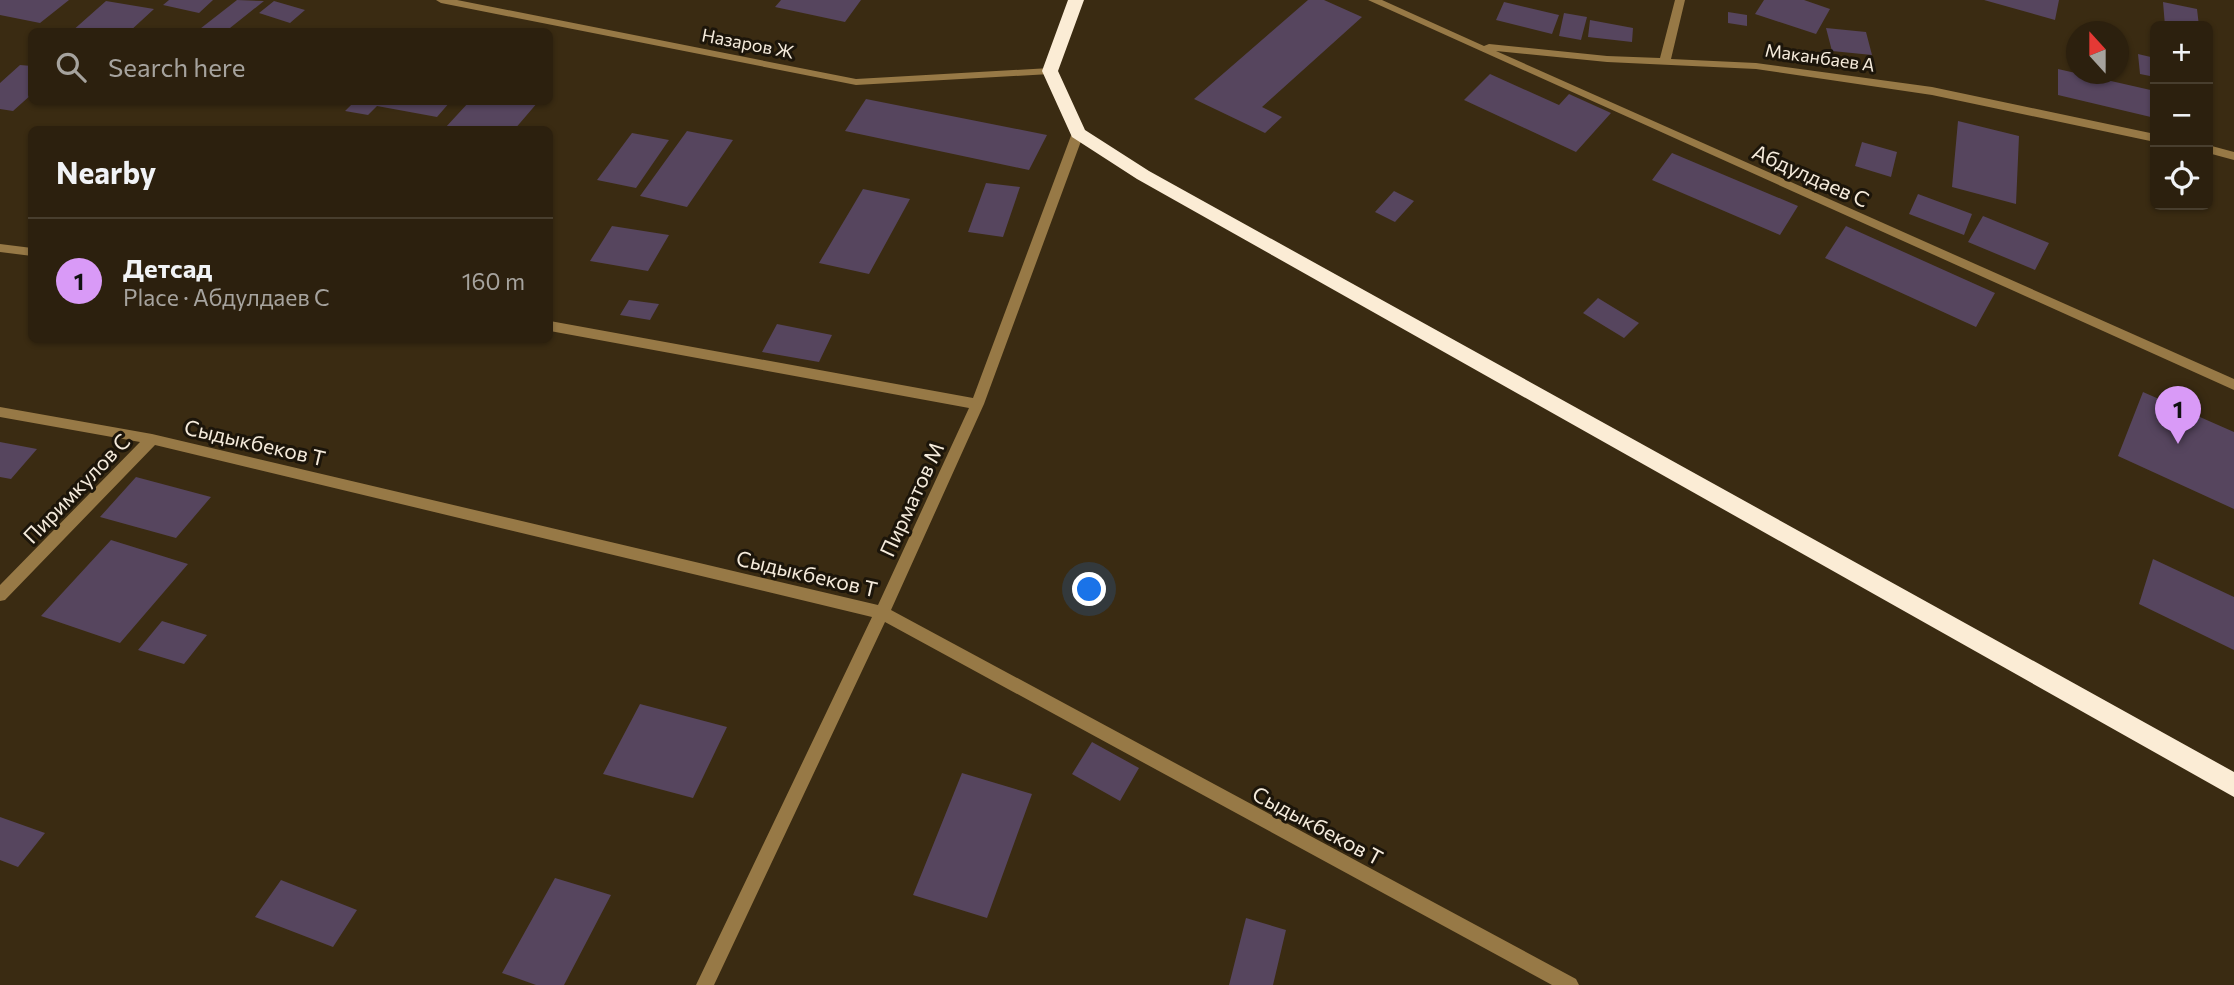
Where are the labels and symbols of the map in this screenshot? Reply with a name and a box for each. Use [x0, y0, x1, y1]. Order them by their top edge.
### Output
north arrow [2066, 21, 2129, 84]
street label: Назаров Ж [700, 23, 797, 63]
street label: Маканбаев А [1764, 38, 1876, 76]
street label: Абдулдаев С [1749, 138, 1873, 212]
pin: 1 [2155, 386, 2201, 444]
street label: Сыдыкбеков Т [182, 414, 328, 470]
street label: Пиримкулов С [17, 428, 135, 548]
street label: Пирматов М [874, 438, 948, 560]
street label: Сыдыкбеков Т [734, 545, 880, 601]
your location [1072, 572, 1106, 606]
street label: Сыдыкбеков Т [1249, 780, 1387, 870]

